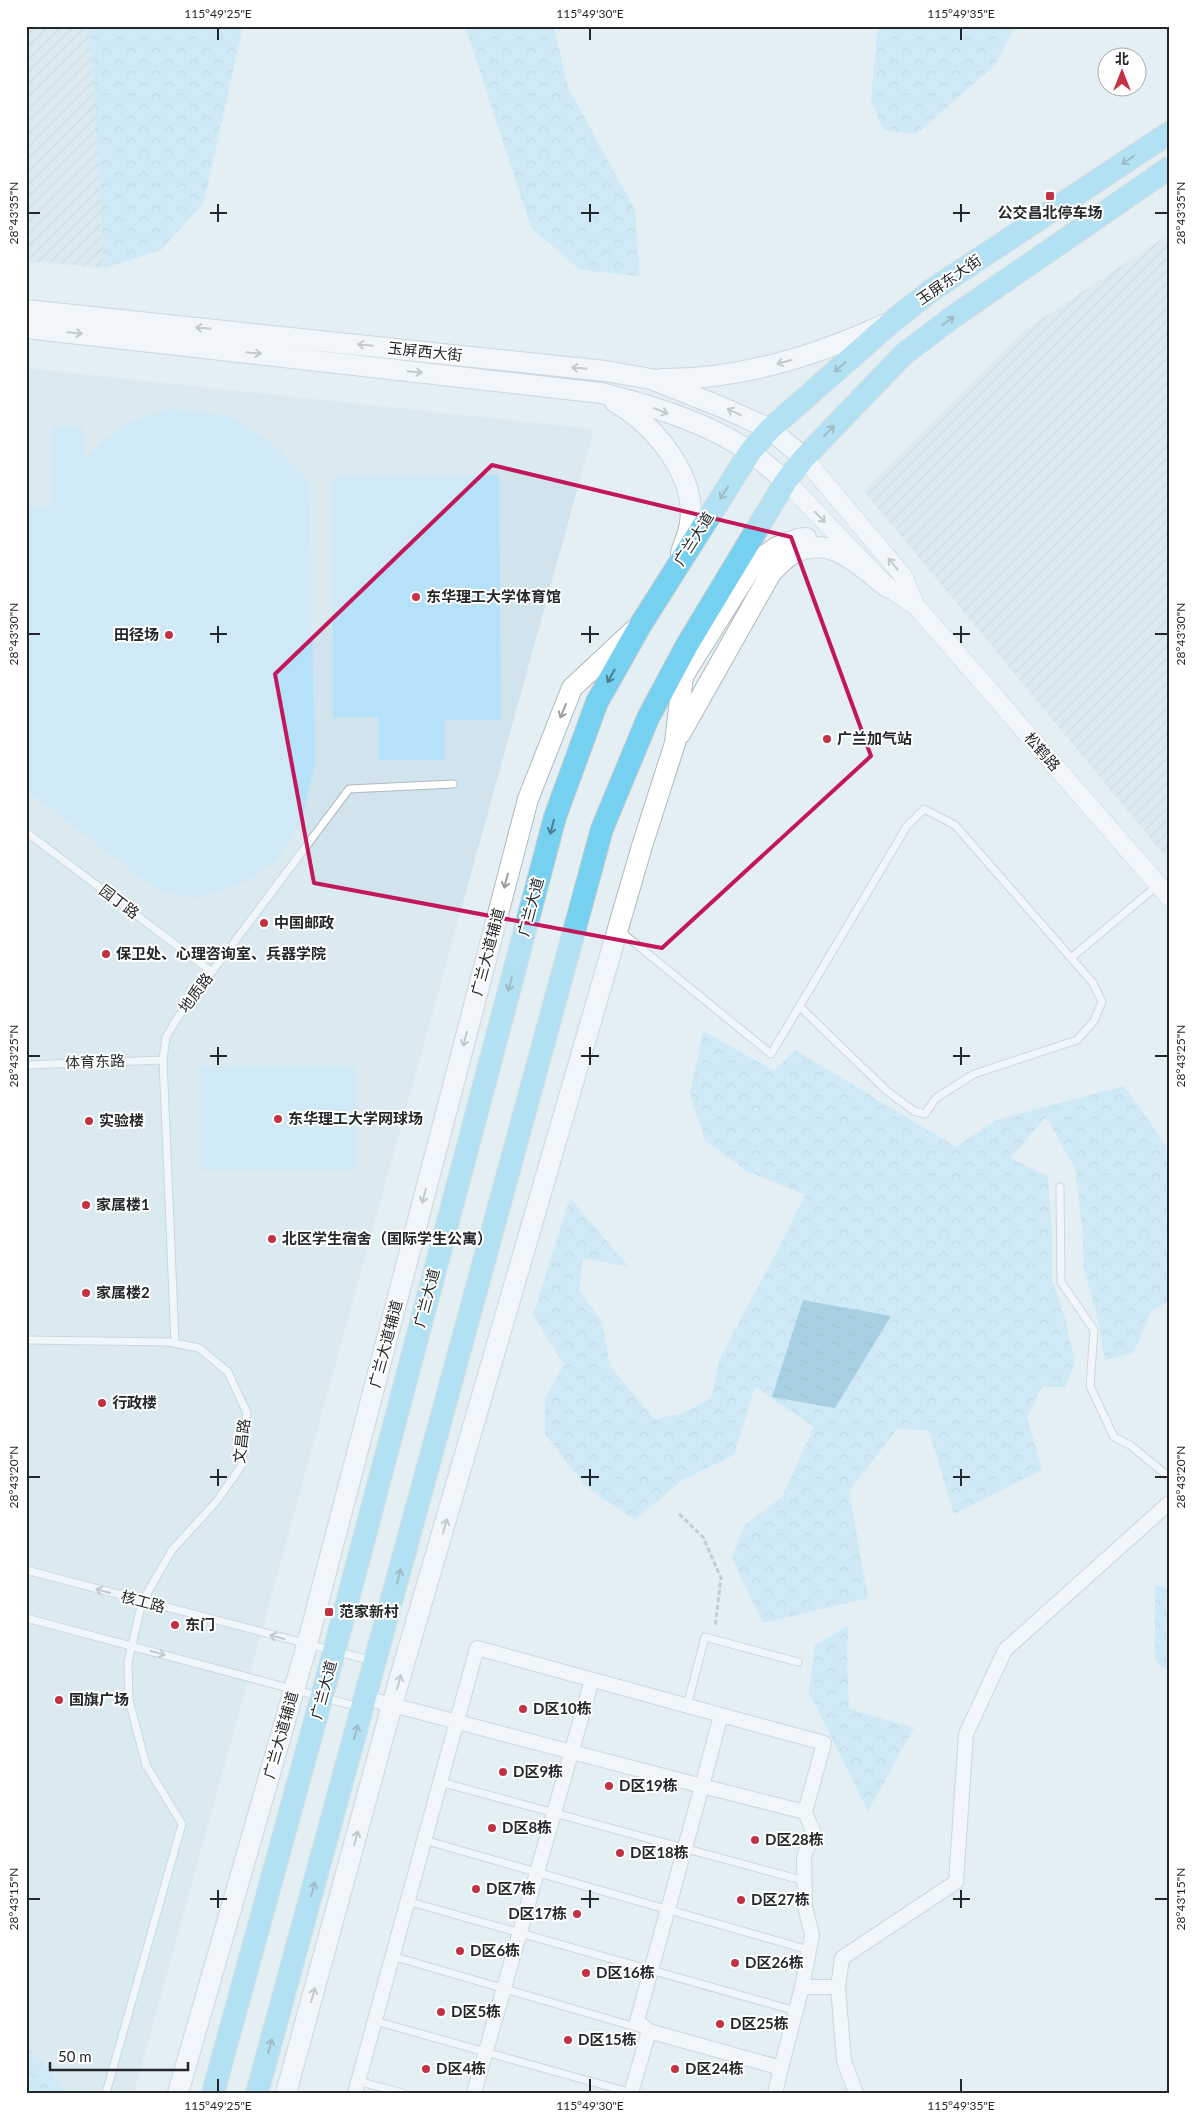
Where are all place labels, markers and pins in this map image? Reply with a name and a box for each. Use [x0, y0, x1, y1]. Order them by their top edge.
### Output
marker: 公交昌北停车场 [1044, 190, 1056, 202]
place label: 公交昌北停车场 [997, 203, 1103, 221]
place label: 东华理工大学体育馆 [426, 587, 561, 605]
marker: 东华理工大学体育馆 [410, 591, 422, 603]
place label: 田径场 [114, 625, 159, 643]
marker: 田径场 [163, 629, 175, 641]
place label: 广兰加气站 [837, 729, 912, 747]
marker: 广兰加气站 [821, 733, 833, 745]
place label: 中国邮政 [274, 913, 334, 931]
marker: 中国邮政 [258, 917, 270, 929]
place label: 保卫处、心理咨询室、兵器学院 [116, 944, 326, 962]
marker: 保卫处、心理咨询室、兵器学院 [100, 948, 112, 960]
place label: 东华理工大学网球场 [288, 1109, 423, 1127]
place label: 实验楼 [99, 1111, 144, 1129]
marker: 东华理工大学网球场 [272, 1113, 284, 1125]
marker: 实验楼 [83, 1115, 95, 1127]
place label: 家属楼1 [96, 1195, 150, 1213]
marker: 家属楼1 [80, 1199, 92, 1211]
place label: 北区学生宿舍（国际学生公寓） [282, 1229, 492, 1247]
marker: 北区学生宿舍（国际学生公寓） [266, 1233, 278, 1245]
place label: 家属楼2 [96, 1283, 150, 1301]
marker: 家属楼2 [80, 1287, 92, 1299]
place label: 行政楼 [112, 1393, 157, 1411]
marker: 行政楼 [96, 1397, 108, 1409]
place label: 范家新村 [339, 1602, 399, 1620]
marker: 范家新村 [323, 1606, 335, 1618]
place label: 东门 [185, 1615, 215, 1633]
marker: 东门 [169, 1619, 181, 1631]
place label: 国旗广场 [69, 1690, 129, 1708]
marker: 国旗广场 [53, 1694, 65, 1706]
place label: D区10栋 [533, 1699, 592, 1717]
marker: D区10栋 [517, 1703, 529, 1715]
place label: D区9栋 [513, 1762, 563, 1780]
marker: D区9栋 [497, 1766, 509, 1778]
place label: D区19栋 [619, 1776, 678, 1794]
marker: D区19栋 [603, 1780, 615, 1792]
place label: D区8栋 [502, 1818, 552, 1836]
marker: D区8栋 [486, 1822, 498, 1834]
place label: D区28栋 [765, 1830, 824, 1848]
marker: D区28栋 [749, 1834, 761, 1846]
place label: D区18栋 [630, 1843, 689, 1861]
marker: D区18栋 [614, 1847, 626, 1859]
place label: D区7栋 [486, 1879, 536, 1897]
marker: D区7栋 [470, 1883, 482, 1895]
place label: D区27栋 [751, 1890, 810, 1908]
marker: D区27栋 [735, 1894, 747, 1906]
place label: D区17栋 [508, 1904, 567, 1922]
marker: D区17栋 [571, 1908, 583, 1920]
place label: D区6栋 [470, 1941, 520, 1959]
marker: D区6栋 [454, 1945, 466, 1957]
place label: D区26栋 [745, 1953, 804, 1971]
marker: D区26栋 [729, 1957, 741, 1969]
place label: D区16栋 [596, 1963, 655, 1981]
marker: D区16栋 [580, 1967, 592, 1979]
place label: D区5栋 [451, 2002, 501, 2020]
marker: D区5栋 [435, 2006, 447, 2018]
place label: D区25栋 [730, 2014, 789, 2032]
marker: D区25栋 [714, 2018, 726, 2030]
place label: D区15栋 [578, 2030, 637, 2048]
marker: D区15栋 [562, 2034, 574, 2046]
place label: D区4栋 [436, 2059, 486, 2077]
place label: D区24栋 [685, 2059, 744, 2077]
marker: D区4栋 [420, 2063, 432, 2075]
marker: D区24栋 [669, 2063, 681, 2075]

